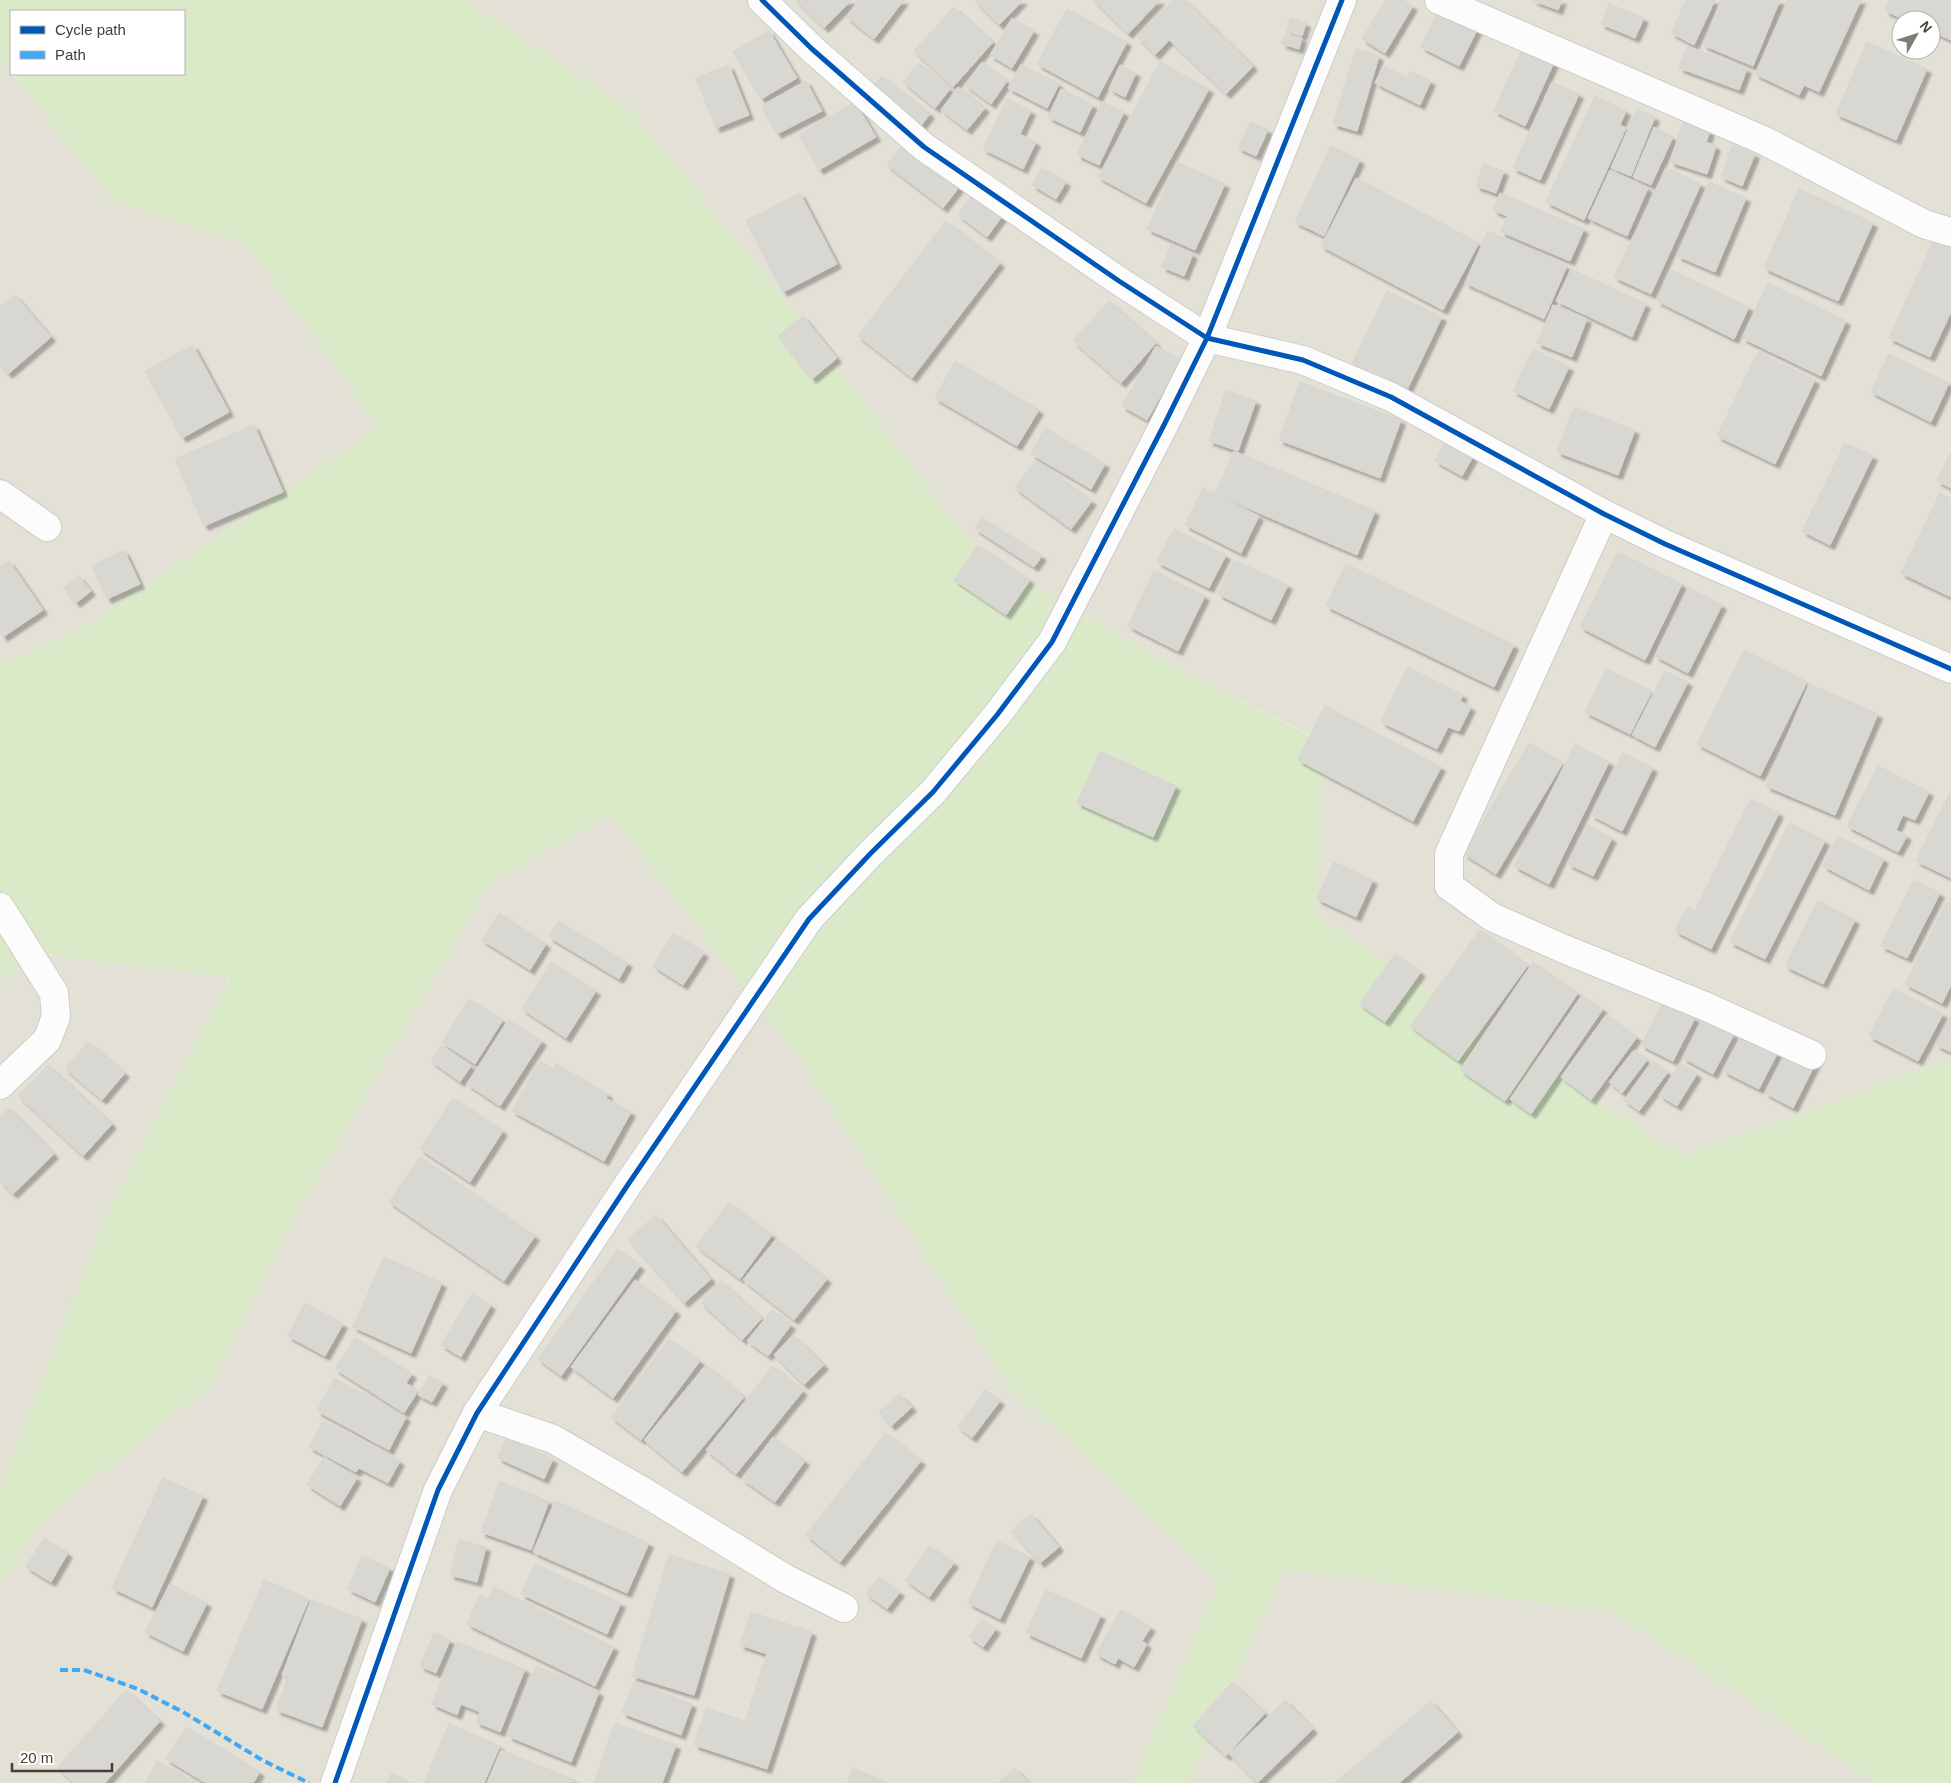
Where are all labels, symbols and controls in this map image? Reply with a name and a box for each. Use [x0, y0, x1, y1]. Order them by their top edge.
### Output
legend [10, 10, 185, 75]
north arrow [1891, 10, 1941, 60]
text: N [1917, 18, 1936, 36]
text: Cycle path [55, 21, 126, 38]
text: Path [55, 46, 86, 63]
scale bar [12, 1740, 112, 1772]
text: 20 m [20, 1749, 53, 1766]

